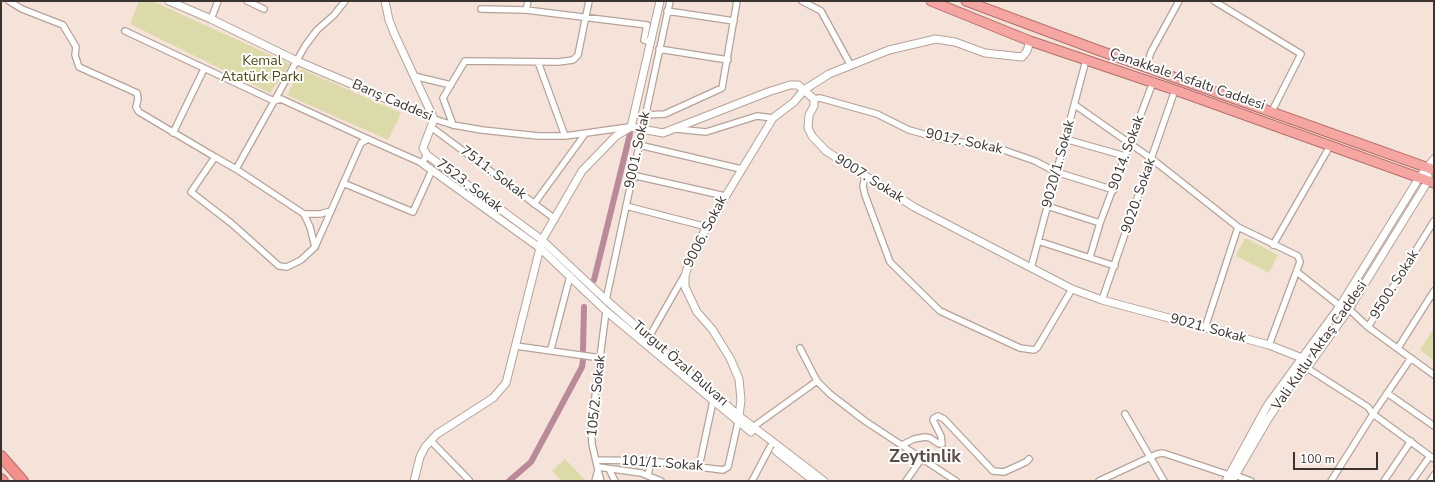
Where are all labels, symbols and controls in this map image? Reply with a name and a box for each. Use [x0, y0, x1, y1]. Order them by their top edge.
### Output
street label: Çanakkale Asfaltı Caddesi [1107, 45, 1267, 115]
park label: Kemal Atatürk Parkı [221, 54, 303, 86]
street label: Barış Caddesi [349, 76, 435, 126]
street label: 9001. Sokak [622, 110, 654, 190]
street label: 9014. Sokak [1106, 113, 1148, 193]
street label: 9020/1. Sokak [1039, 118, 1079, 210]
street label: 9017. Sokak [924, 126, 1004, 158]
street label: 7511. Sokak [457, 143, 529, 203]
street label: 9007. Sokak [831, 151, 907, 207]
street label: 7523. Sokak [433, 156, 505, 216]
street label: 9020. Sokak [1118, 156, 1160, 236]
street label: 9006. Sokak [681, 193, 731, 271]
street label: 9500. Sokak [1367, 247, 1423, 323]
street label: Vali Kutlu Aktaş Caddesi [1269, 278, 1371, 414]
street label: 9021. Sokak [1168, 311, 1248, 347]
street label: Turgut Özal Bulvarı [629, 318, 731, 410]
street label: 105/2. Sokak [584, 354, 610, 438]
scale bar [1295, 444, 1380, 470]
district label: Zeytinlik [889, 447, 961, 469]
text: 100 m [1300, 451, 1335, 467]
street label: 101/1. Sokak [620, 453, 704, 475]

